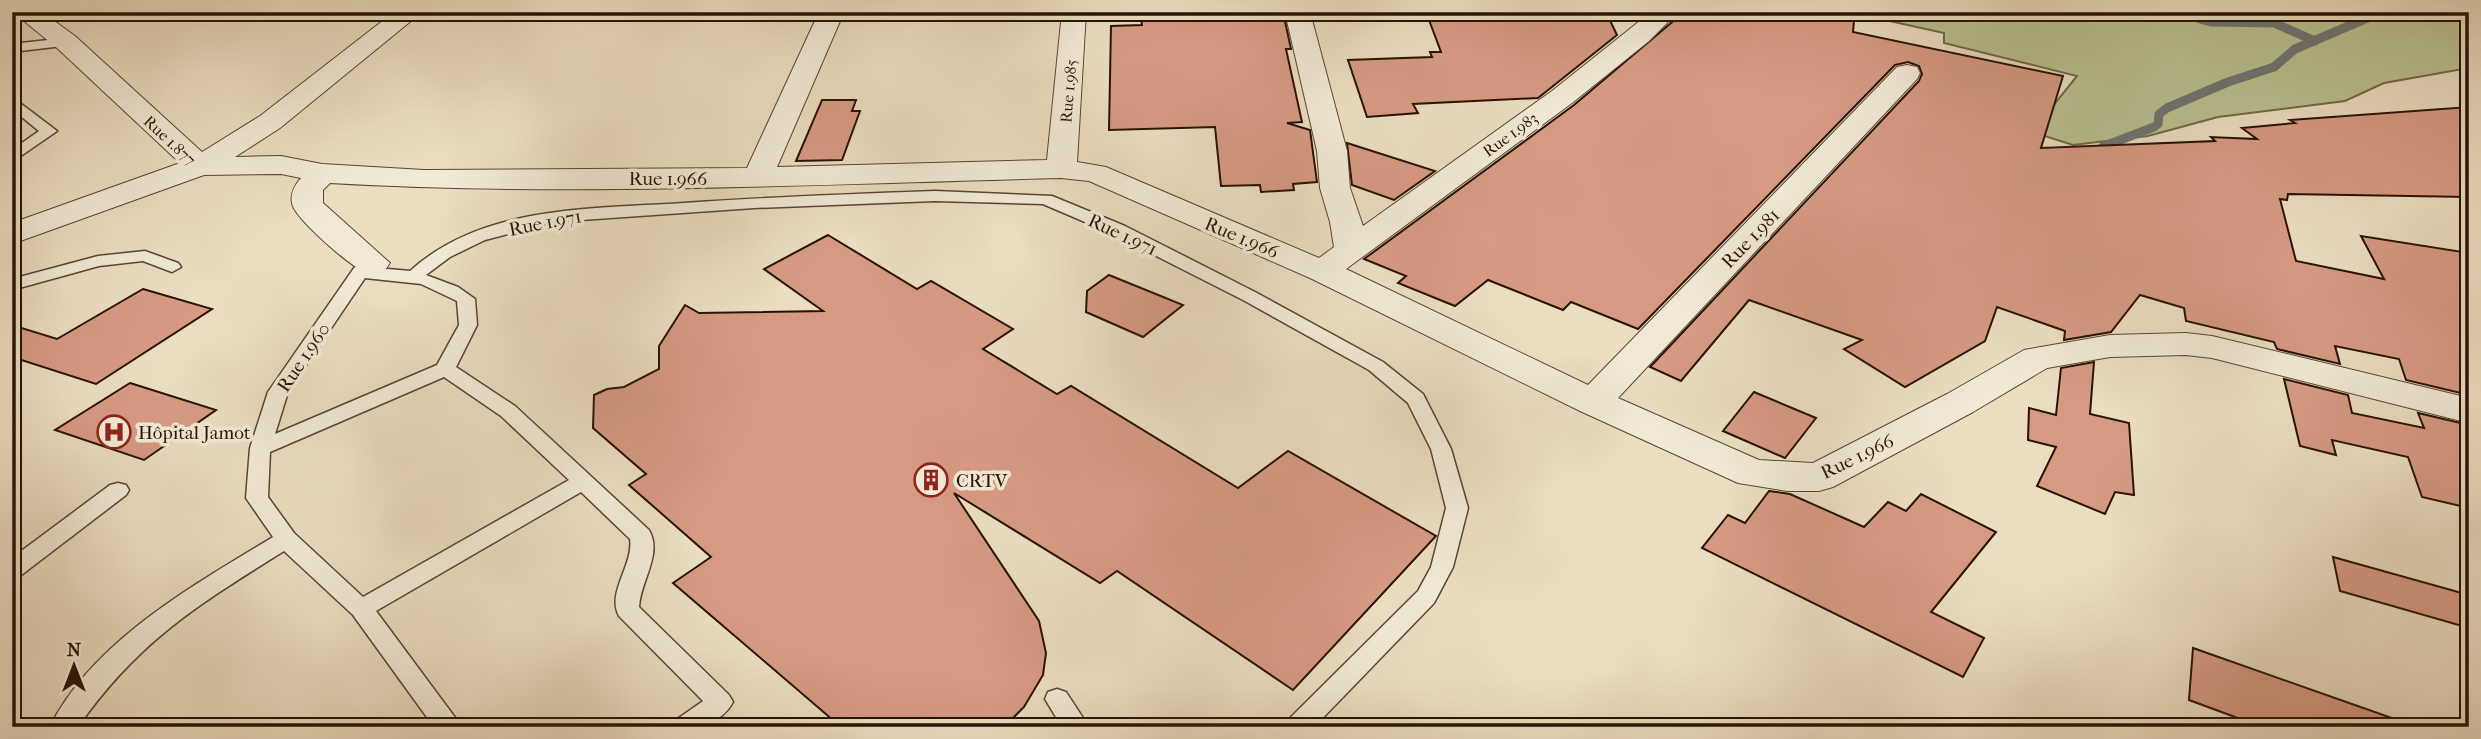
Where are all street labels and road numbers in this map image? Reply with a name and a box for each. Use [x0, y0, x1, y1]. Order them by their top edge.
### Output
street label: Rue 1.985 [1056, 58, 1081, 124]
street label: Rue 1.983 [1479, 108, 1541, 161]
street label: Rue 1.877 [140, 112, 200, 169]
street label: Rue 1.966 [629, 168, 708, 190]
street label: Rue 1.981 [1717, 204, 1784, 273]
street label: Rue 1.971 [507, 205, 583, 241]
street label: Rue 1.971 [1085, 209, 1161, 260]
street label: Rue 1.966 [1201, 212, 1283, 264]
street label: Rue 1.960 [273, 319, 335, 396]
street label: Rue 1.966 [1817, 430, 1898, 484]

